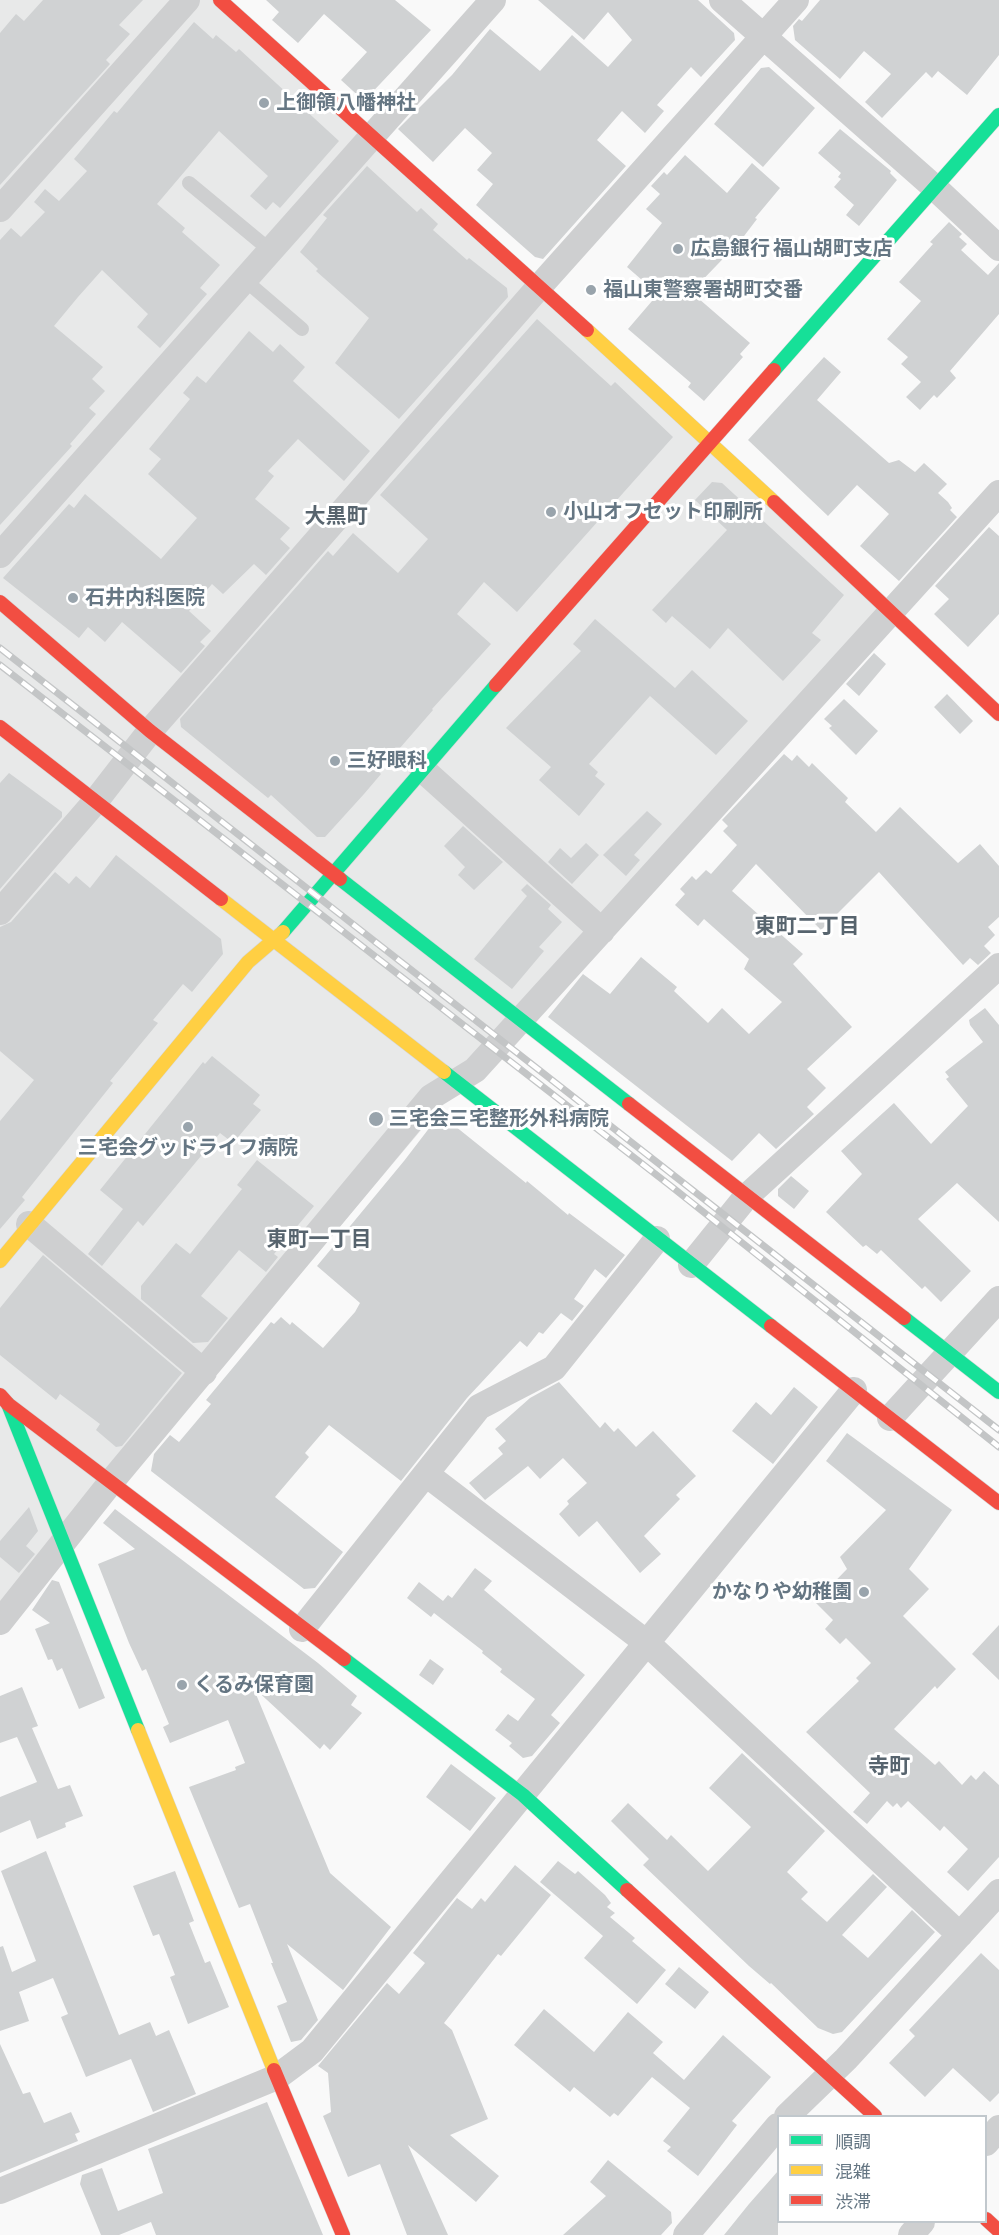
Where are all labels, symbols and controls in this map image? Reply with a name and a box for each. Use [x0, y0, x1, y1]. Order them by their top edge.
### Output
place label: 上御領八幡神社 [276, 91, 416, 115]
marker: 上御領八幡神社 [257, 96, 271, 110]
place label: 広島銀行 福山胡町支店 [690, 237, 893, 261]
marker: 広島銀行 福山胡町支店 [671, 242, 685, 256]
place label: 福山東警察署胡町交番 [603, 278, 803, 302]
marker: 福山東警察署胡町交番 [584, 283, 598, 297]
place label: 小山オフセット印刷所 [563, 500, 763, 524]
district label: 大黒町 [305, 503, 367, 529]
marker: 小山オフセット印刷所 [544, 505, 558, 519]
place label: 石井内科医院 [85, 586, 205, 610]
marker: 石井内科医院 [66, 591, 80, 605]
place label: 三好眼科 [347, 749, 427, 773]
marker: 三好眼科 [328, 754, 342, 768]
district label: 東町二丁目 [755, 913, 859, 939]
place label: 三宅会三宅整形外科病院 [389, 1107, 609, 1131]
marker: 三宅会三宅整形外科病院 [367, 1110, 385, 1128]
marker: 三宅会グッドライフ病院 [181, 1120, 195, 1134]
place label: 三宅会グッドライフ病院 [78, 1136, 298, 1160]
district label: 東町一丁目 [267, 1226, 371, 1252]
place label: かなりや幼稚園 [712, 1580, 852, 1604]
marker: かなりや幼稚園 [857, 1585, 871, 1599]
place label: くるみ保育園 [194, 1673, 314, 1697]
marker: くるみ保育園 [175, 1678, 189, 1692]
district label: 寺町 [868, 1753, 910, 1779]
legend [777, 2115, 987, 2223]
text: 順調 [835, 2131, 871, 2152]
text: 混雑 [835, 2161, 871, 2182]
text: 渋滞 [835, 2191, 871, 2212]

